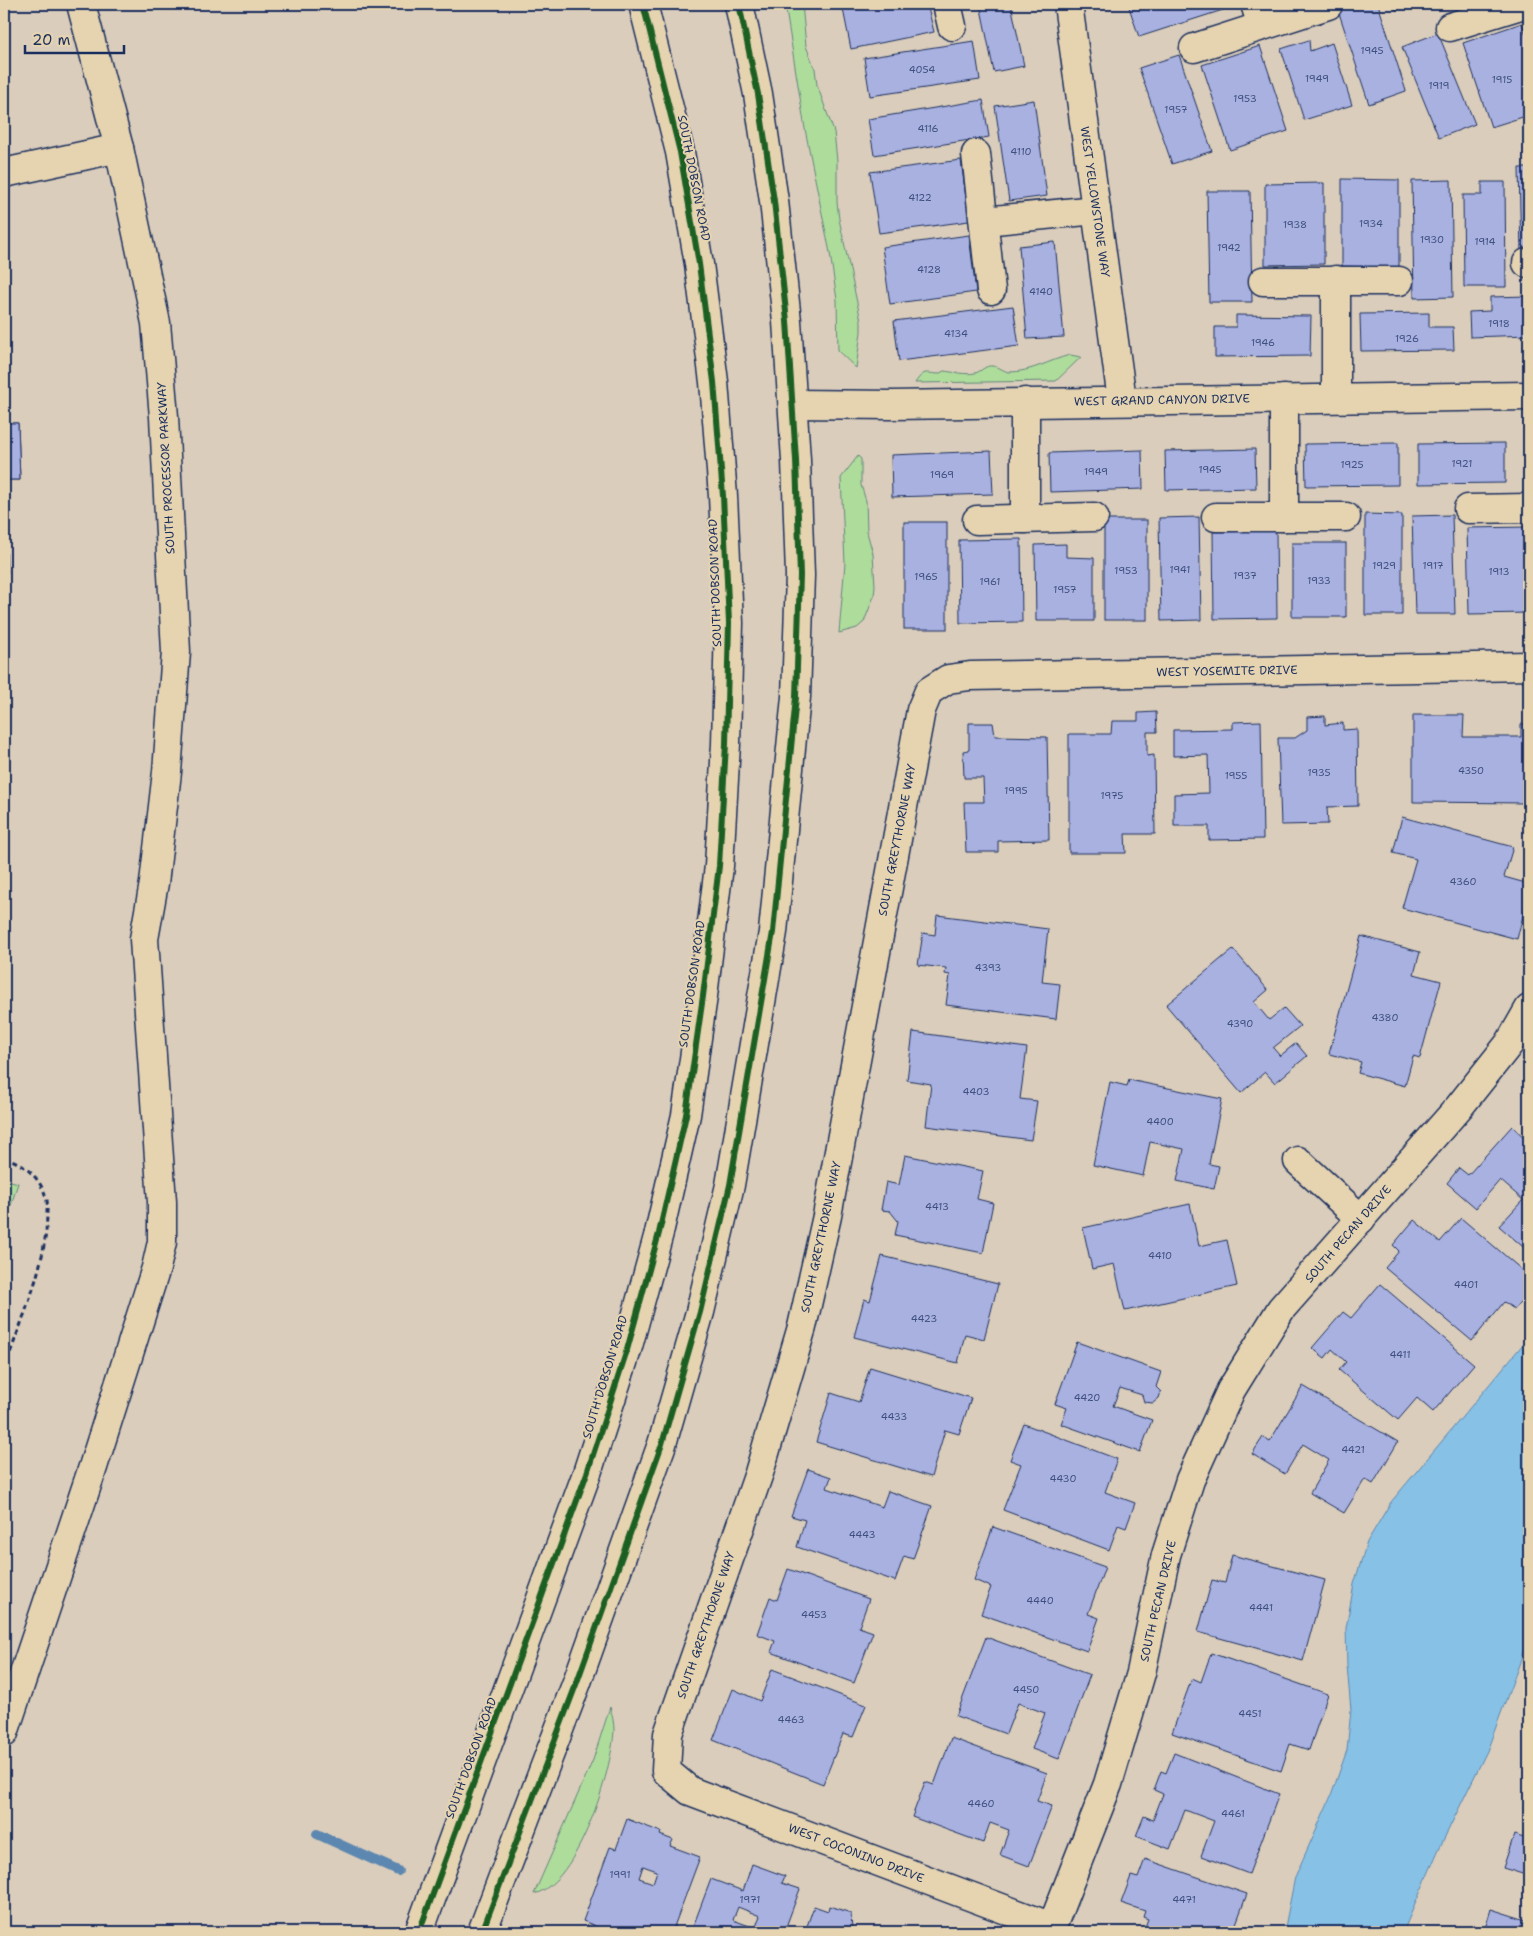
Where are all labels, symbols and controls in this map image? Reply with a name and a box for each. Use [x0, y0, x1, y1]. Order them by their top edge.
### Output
scale bar [25, 22, 124, 54]
text: 20 m [32, 30, 71, 50]
house number: 1945 [1360, 44, 1384, 57]
house number: 4054 [909, 63, 935, 76]
house number: 1949 [1305, 72, 1329, 85]
house number: 1915 [1492, 73, 1512, 86]
house number: 1919 [1428, 79, 1450, 92]
house number: 1953 [1233, 92, 1257, 105]
house number: 1957 [1164, 103, 1188, 116]
street label: SOUTH DOBSON ROAD [674, 114, 714, 242]
house number: 4116 [917, 122, 939, 135]
street label: WEST YELLOWSTONE WAY [1076, 125, 1114, 279]
house number: 4110 [1010, 145, 1032, 158]
house number: 4122 [908, 191, 932, 204]
house number: 1934 [1359, 217, 1383, 230]
house number: 1938 [1283, 218, 1307, 231]
house number: 1930 [1420, 233, 1444, 246]
house number: 1914 [1474, 235, 1496, 248]
house number: 1942 [1217, 241, 1241, 254]
house number: 4128 [917, 263, 941, 276]
house number: 4140 [1029, 285, 1053, 298]
house number: 1918 [1488, 317, 1510, 330]
house number: 4134 [944, 327, 968, 340]
house number: 1926 [1395, 332, 1419, 345]
house number: 1946 [1251, 336, 1275, 349]
street label: SOUTH PROCESSOR PARKWAY [153, 381, 179, 555]
street label: WEST GRAND CANYON DRIVE [1074, 390, 1250, 410]
house number: 1921 [1452, 457, 1472, 470]
house number: 1925 [1340, 458, 1364, 471]
house number: 1945 [1198, 463, 1222, 476]
house number: 1949 [1084, 465, 1108, 478]
house number: 1969 [930, 468, 954, 481]
street label: SOUTH DOBSON ROAD [705, 519, 725, 647]
house number: 1929 [1372, 559, 1396, 572]
house number: 1917 [1422, 559, 1444, 572]
house number: 1941 [1169, 563, 1191, 576]
house number: 1953 [1114, 564, 1138, 577]
house number: 1913 [1488, 565, 1510, 578]
house number: 1937 [1233, 569, 1257, 582]
house number: 1965 [914, 570, 938, 583]
house number: 1933 [1307, 574, 1331, 587]
house number: 1961 [980, 575, 1000, 588]
house number: 1957 [1053, 583, 1077, 596]
street label: WEST YOSEMITE DRIVE [1156, 662, 1298, 680]
street label: SOUTH GREYTHORNE WAY [874, 762, 920, 917]
house number: 4350 [1458, 764, 1484, 777]
house number: 1935 [1307, 766, 1331, 779]
house number: 1955 [1225, 769, 1247, 782]
house number: 1995 [1004, 784, 1028, 797]
house number: 1975 [1101, 789, 1123, 802]
house number: 4360 [1450, 875, 1476, 888]
street label: SOUTH DOBSON ROAD [675, 919, 709, 1049]
house number: 4393 [975, 961, 1001, 974]
house number: 4380 [1372, 1011, 1398, 1024]
house number: 4390 [1227, 1017, 1253, 1030]
house number: 4403 [962, 1085, 990, 1098]
house number: 4400 [1146, 1115, 1174, 1128]
street label: SOUTH GREYTHORNE WAY [797, 1159, 845, 1314]
street label: SOUTH PECAN DRIVE [1301, 1182, 1395, 1286]
house number: 4413 [925, 1200, 949, 1213]
house number: 4410 [1148, 1249, 1172, 1262]
house number: 4401 [1454, 1278, 1478, 1291]
house number: 4423 [911, 1312, 937, 1325]
street label: SOUTH DOBSON ROAD [579, 1313, 631, 1441]
house number: 4411 [1389, 1348, 1411, 1361]
house number: 4420 [1074, 1391, 1100, 1404]
house number: 4433 [881, 1410, 907, 1423]
house number: 4421 [1341, 1443, 1365, 1456]
house number: 4430 [1050, 1472, 1076, 1485]
house number: 4443 [849, 1528, 875, 1541]
street label: SOUTH PECAN DRIVE [1136, 1539, 1180, 1663]
street label: SOUTH GREYTHORNE WAY [673, 1549, 739, 1701]
house number: 4440 [1026, 1594, 1054, 1607]
house number: 4441 [1249, 1601, 1273, 1614]
house number: 4453 [801, 1608, 827, 1621]
house number: 4450 [1013, 1683, 1039, 1696]
street label: SOUTH DOBSON ROAD [442, 1695, 500, 1821]
house number: 4451 [1238, 1707, 1262, 1720]
house number: 4463 [778, 1713, 804, 1726]
house number: 4460 [967, 1797, 995, 1810]
house number: 4461 [1221, 1807, 1245, 1820]
street label: WEST COCONINO DRIVE [786, 1820, 926, 1886]
house number: 1991 [609, 1868, 631, 1881]
house number: 1971 [740, 1893, 760, 1906]
house number: 4471 [1172, 1893, 1196, 1906]

